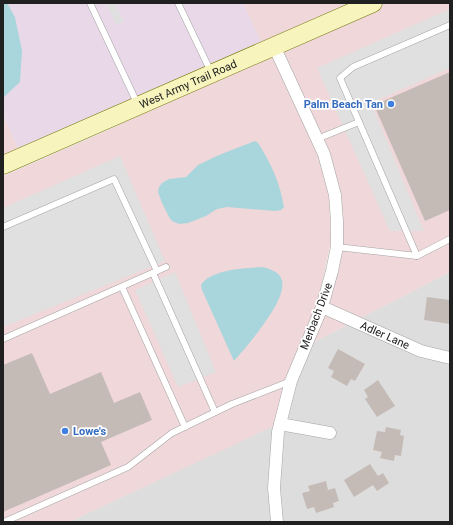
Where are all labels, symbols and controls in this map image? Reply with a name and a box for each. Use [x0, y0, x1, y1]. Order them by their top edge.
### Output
street label: West Army Trail Road [138, 57, 239, 111]
place label: Palm Beach Tan [304, 98, 383, 111]
marker: Palm Beach Tan [386, 99, 396, 109]
street label: Merbach Drive [298, 281, 335, 351]
street label: Adler Lane [358, 319, 412, 352]
place label: Lowe's [73, 425, 106, 438]
marker: Lowe's [60, 426, 70, 436]

